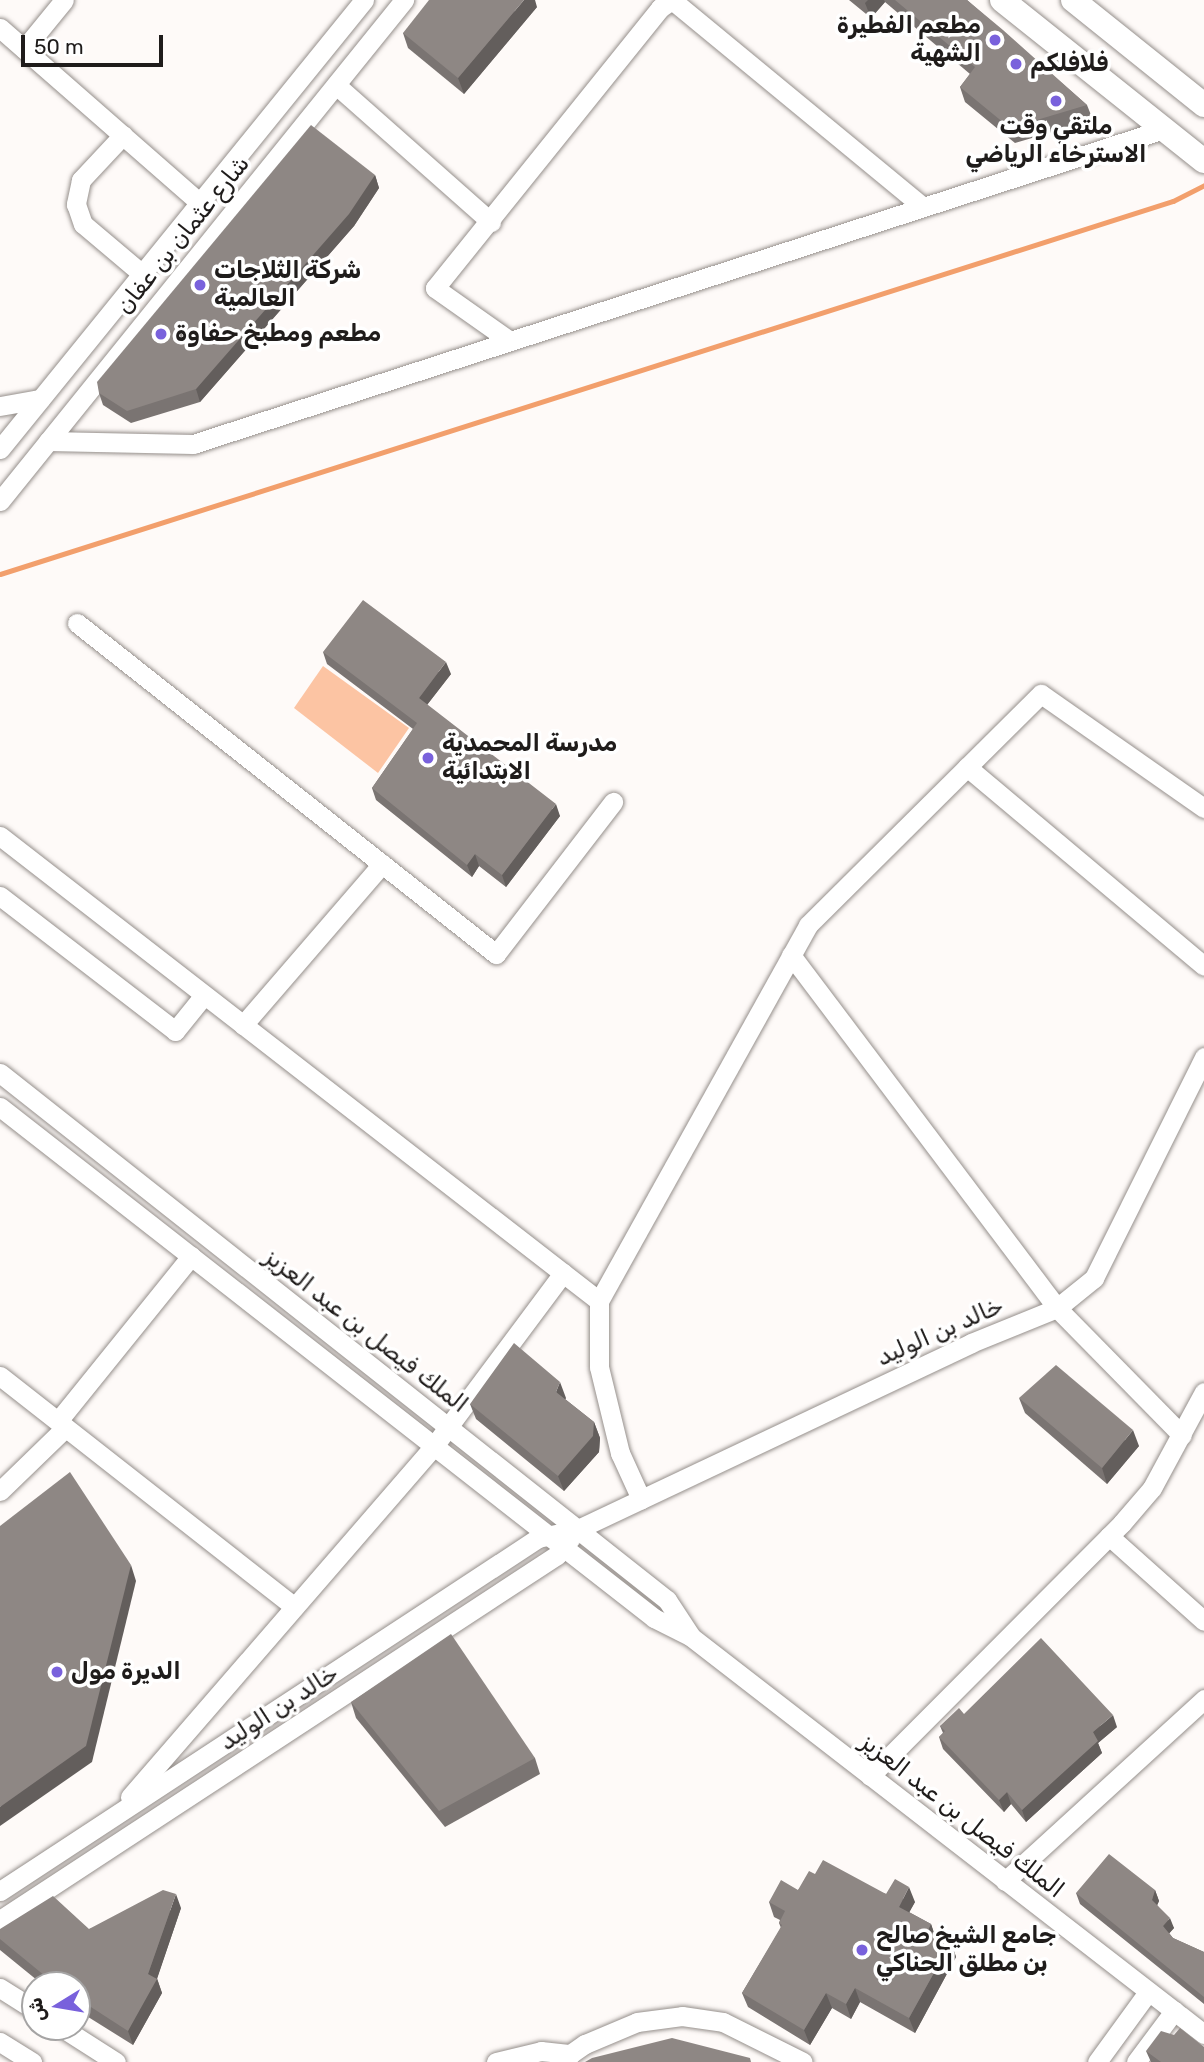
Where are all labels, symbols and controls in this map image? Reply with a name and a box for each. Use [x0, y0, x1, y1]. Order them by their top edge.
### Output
place label: مطعم الفطيرة الشهية [837, 12, 981, 68]
scale bar [24, 21, 166, 65]
marker: مطعم الفطيرة الشهية [987, 32, 1003, 48]
text: 50 m [34, 34, 84, 59]
place label: فلافلكم [1030, 50, 1108, 78]
marker: فلافلكم [1008, 56, 1024, 72]
marker: ملتقي وقت الاسترخاء الرياضي [1048, 93, 1064, 109]
place label: ملتقي وقت الاسترخاء الرياضي [965, 113, 1147, 169]
street label: شارع عثمان بن عفان [110, 150, 256, 320]
place label: شركة الثلاجات العالمية [214, 257, 361, 313]
marker: شركة الثلاجات العالمية [192, 277, 208, 293]
place label: مطعم ومطبخ حفاوة [175, 320, 381, 348]
marker: مطعم ومطبخ حفاوة [153, 326, 169, 342]
place label: مدرسة المحمدية الابتدائية [442, 730, 617, 786]
marker: مدرسة المحمدية الابتدائية [420, 750, 436, 766]
street label: الملك فيصل بن عبد العزيز [259, 1243, 473, 1419]
street label: خالد بن الوليد [872, 1291, 1008, 1373]
place label: الديرة مول [71, 1658, 181, 1686]
street label: خالد بن الوليد [214, 1659, 344, 1757]
marker: الديرة مول [49, 1664, 65, 1680]
street label: الملك فيصل بن عبد العزيز [855, 1728, 1069, 1904]
place label: جامع الشيخ صالح بن مطلق الحناكي [876, 1922, 1056, 1978]
marker: جامع الشيخ صالح بن مطلق الحناكي [854, 1942, 870, 1958]
north arrow [21, 1971, 91, 2041]
text: ش [23, 1996, 50, 2024]

